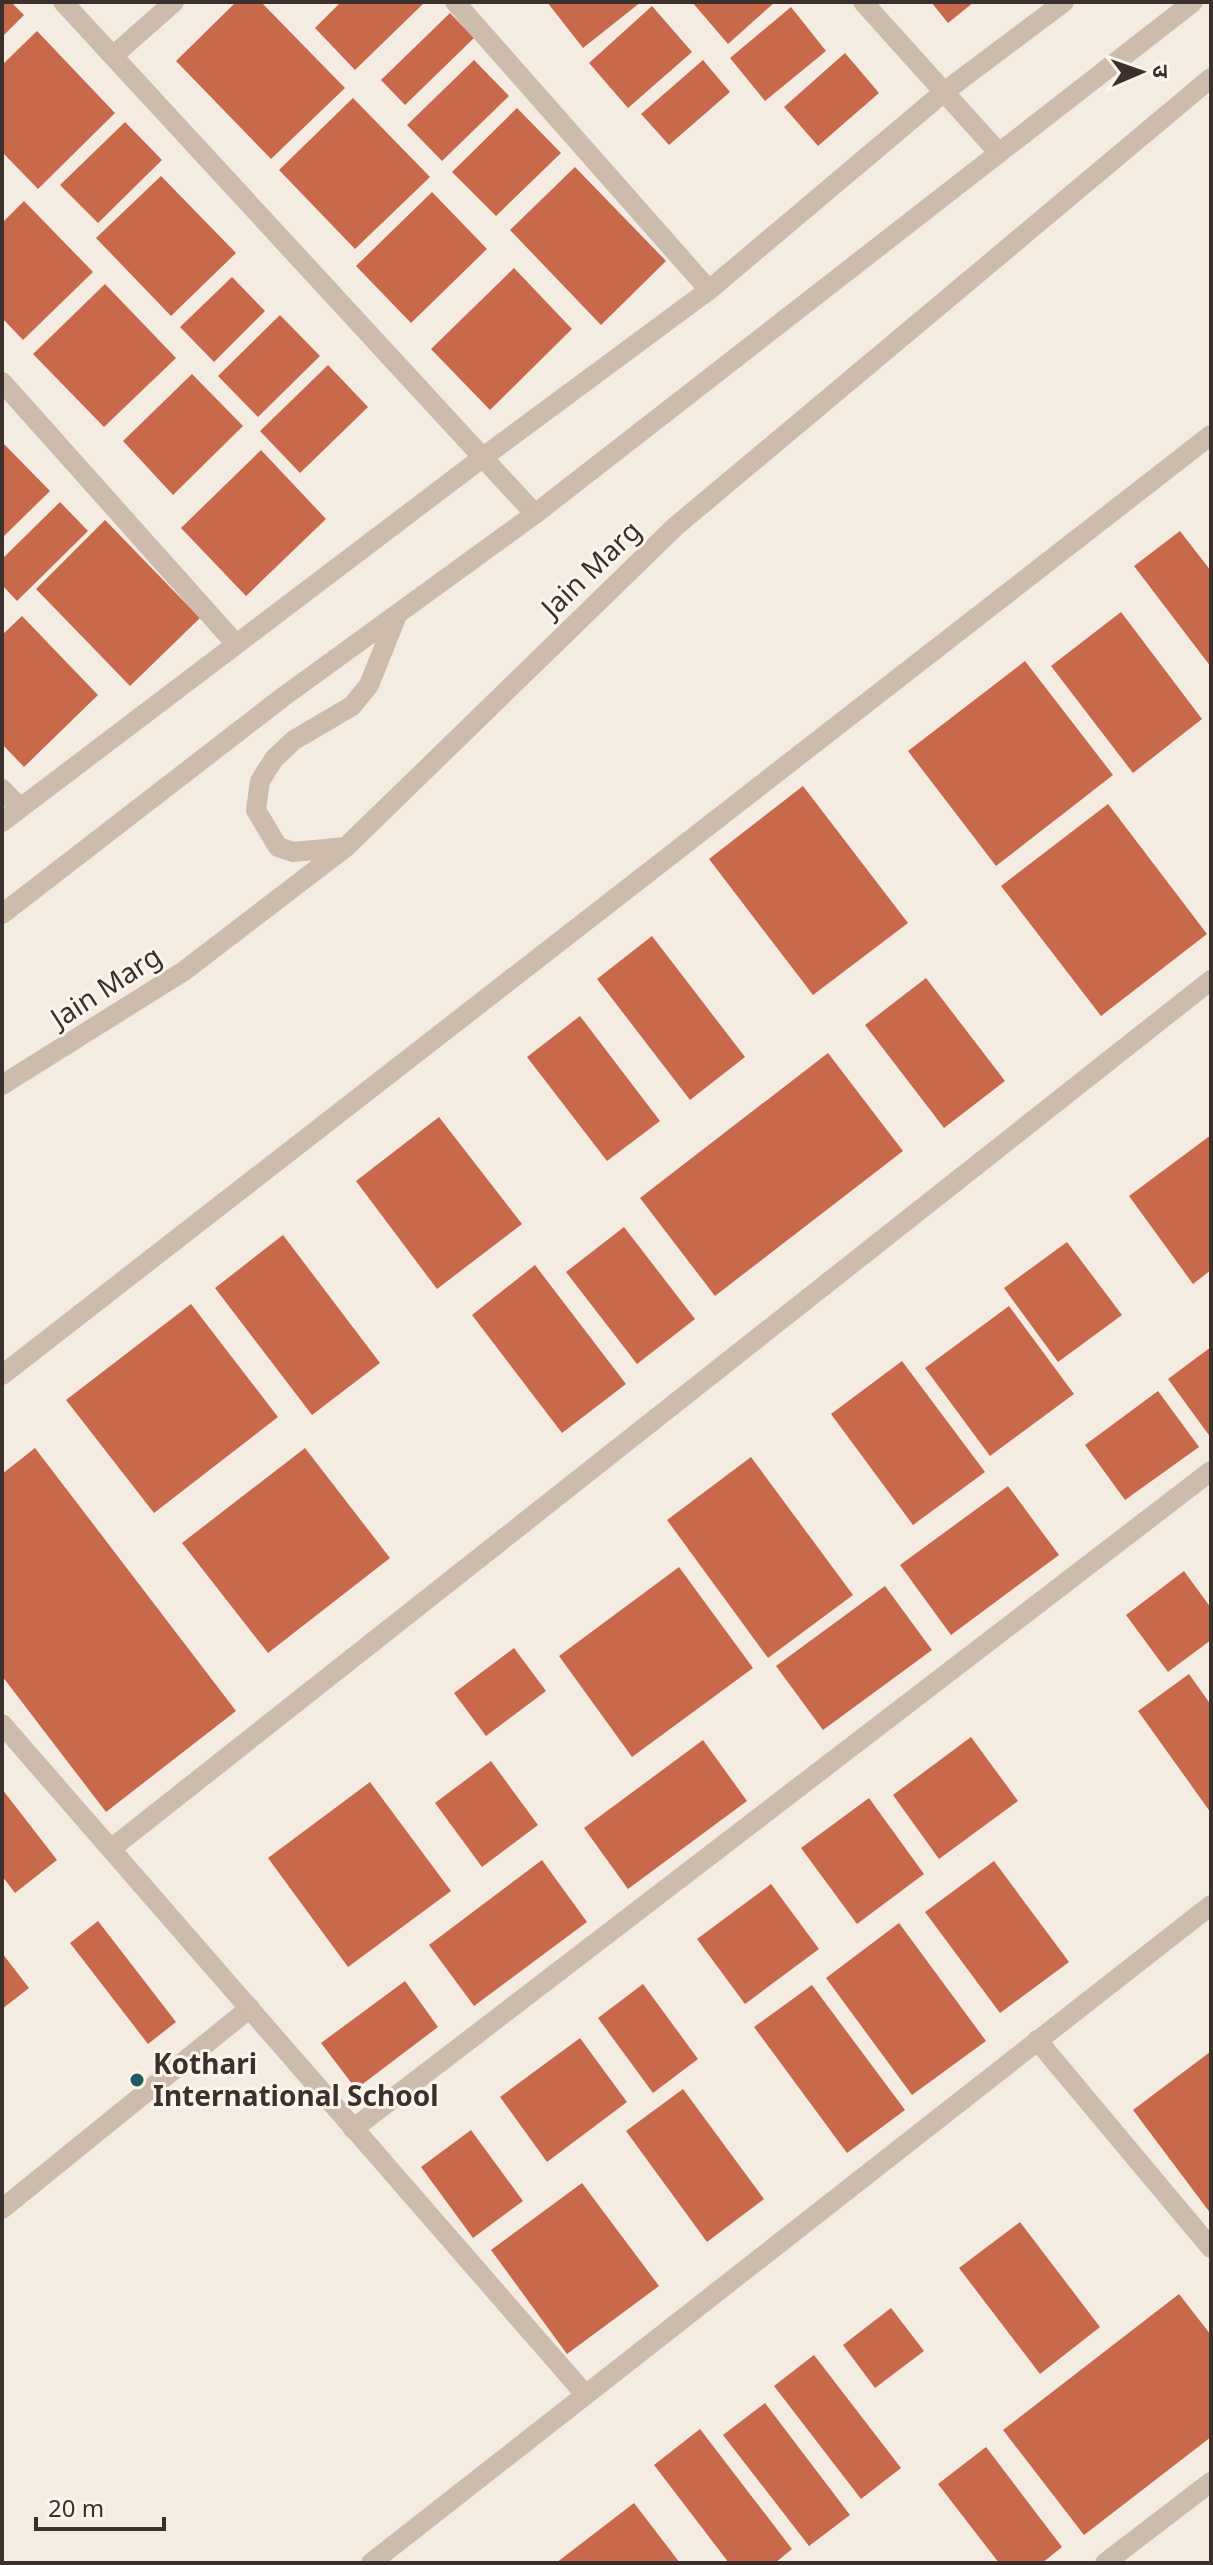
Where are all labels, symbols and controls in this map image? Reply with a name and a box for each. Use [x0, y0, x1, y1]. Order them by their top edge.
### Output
north arrow [1101, 32, 1181, 112]
text: उ [1147, 64, 1177, 79]
street label: Jain Marg [530, 511, 648, 627]
street label: Jain Marg [40, 936, 168, 1038]
place label: Kothari International School [153, 2044, 439, 2114]
marker: Kothari International School [128, 2071, 146, 2089]
scale bar [36, 2481, 164, 2531]
text: 20 m [48, 2491, 104, 2524]

